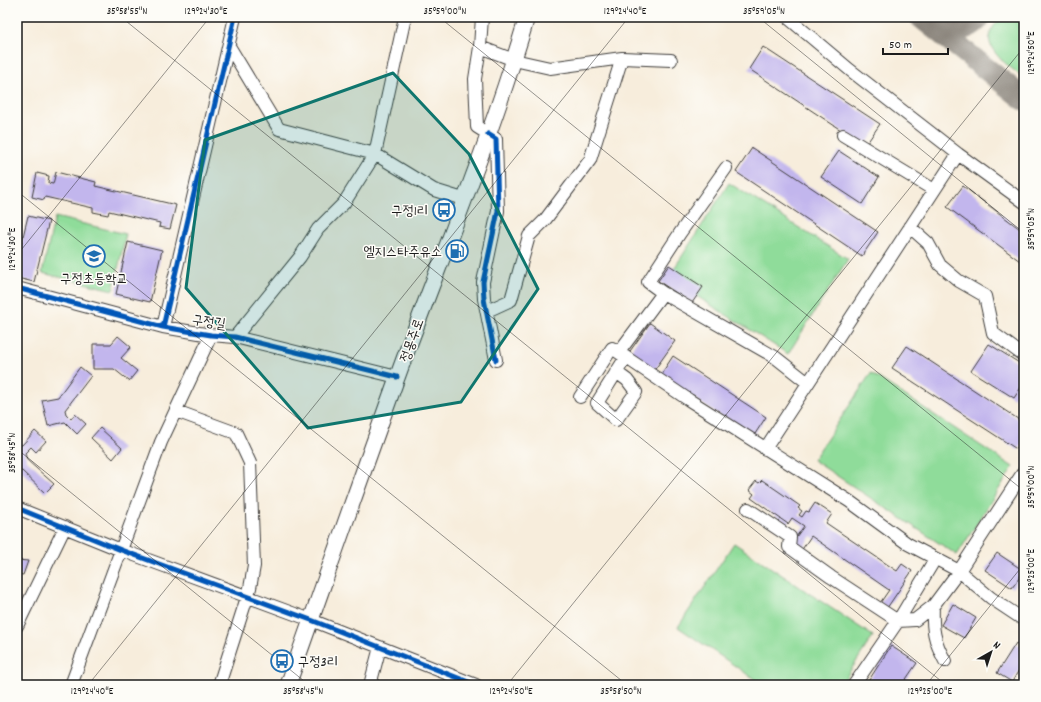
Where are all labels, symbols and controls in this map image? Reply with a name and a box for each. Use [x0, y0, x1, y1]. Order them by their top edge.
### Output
text: 35°58'55"N [107, 5, 147, 19]
text: 129°24'30"E [185, 5, 228, 19]
text: 35°59'00"N [424, 5, 466, 19]
text: 129°24'40"E [604, 5, 647, 19]
text: 35°59'05"N [743, 5, 785, 19]
scale bar [883, 30, 948, 56]
text: 129°24'50"E [1025, 31, 1039, 75]
text: 50 m [889, 37, 912, 54]
bus stop icon: 구정1리 [431, 197, 457, 223]
place label: 구정1리 [391, 202, 428, 222]
text: 35°59'05"N [1025, 208, 1039, 250]
text: 129°24'30"E [6, 227, 20, 270]
fuel station icon: 엘지스타주유소 [444, 238, 470, 264]
school or university icon: 구정초등학교 [81, 243, 107, 269]
place label: 엘지스타주유소 [363, 243, 442, 263]
place label: 구정초등학교 [60, 270, 128, 290]
street label: 구정길 [191, 311, 228, 335]
street label: 정몽주로 [396, 316, 430, 365]
text: 35°58'45"N [6, 433, 20, 473]
text: 35°59'00"N [1025, 466, 1039, 508]
text: 129°25'00"E [1025, 548, 1039, 593]
north arrow [971, 632, 1011, 672]
text: N [989, 638, 1004, 654]
bus stop icon: 구정3리 [269, 648, 295, 674]
place label: 구정3리 [298, 653, 338, 673]
text: 129°24'40"E [71, 685, 114, 699]
text: 35°58'45"N [283, 685, 323, 699]
text: 129°24'50"E [489, 685, 533, 699]
text: 35°58'50"N [600, 685, 642, 699]
text: 129°25'00"E [908, 685, 953, 699]

